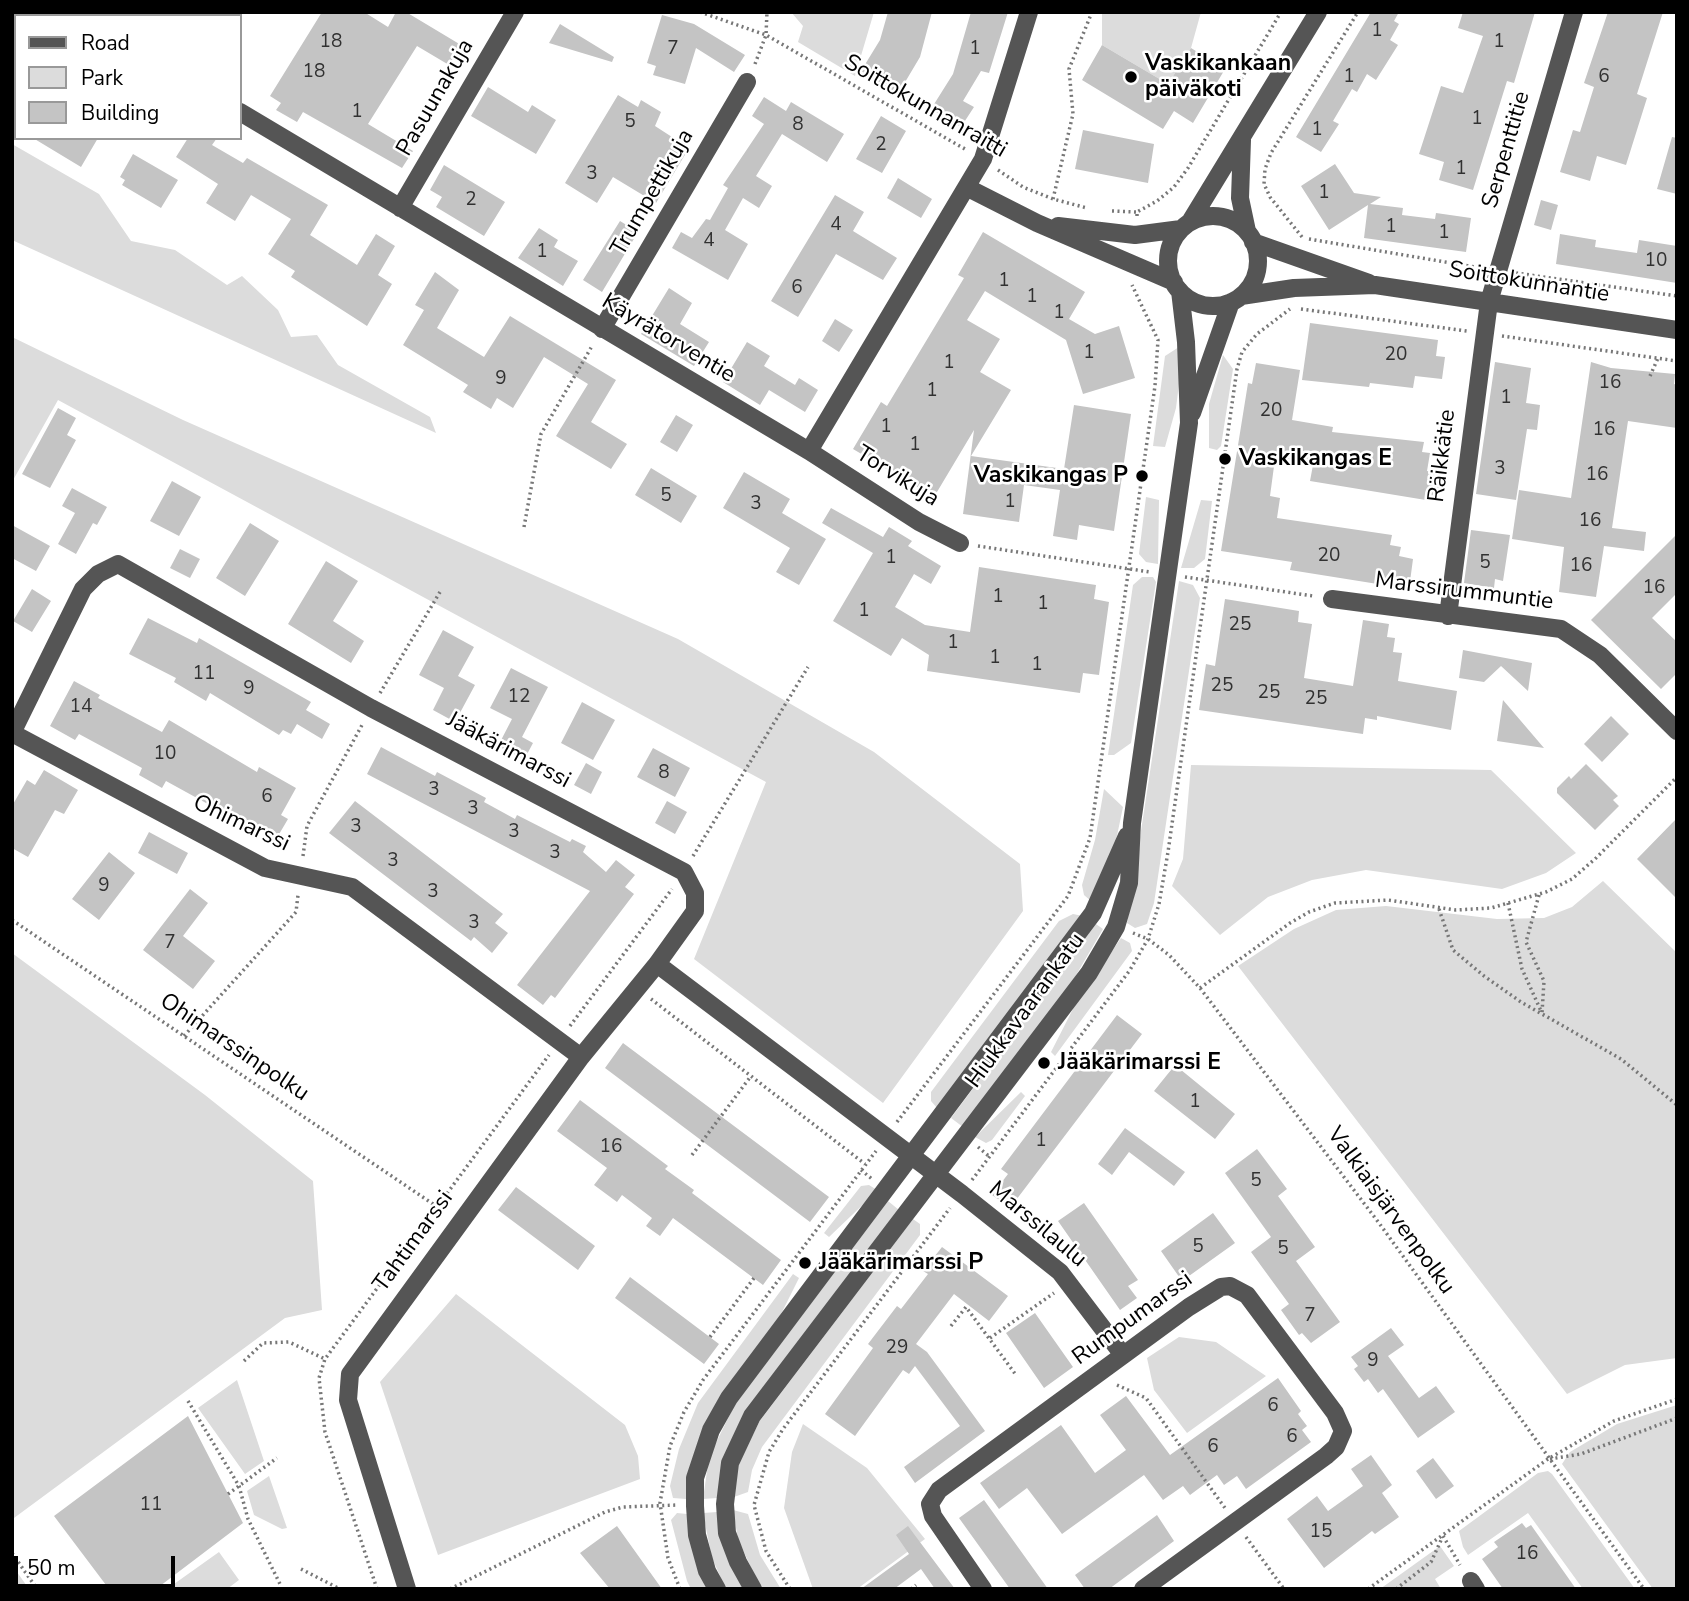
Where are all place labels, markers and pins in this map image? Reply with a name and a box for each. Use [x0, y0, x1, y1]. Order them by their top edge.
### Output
place label: Vaskikankaan päiväkoti [1145, 50, 1291, 104]
marker: Vaskikankaan päiväkoti [1123, 69, 1139, 85]
place label: Vaskikangas E [1239, 445, 1392, 473]
marker: Vaskikangas E [1217, 451, 1233, 467]
place label: Vaskikangas P [974, 462, 1128, 490]
marker: Vaskikangas P [1134, 468, 1150, 484]
place label: Jääkärimarssi E [1058, 1049, 1221, 1077]
marker: Jääkärimarssi E [1036, 1055, 1052, 1071]
place label: Jääkärimarssi P [819, 1249, 983, 1277]
marker: Jääkärimarssi P [797, 1255, 813, 1271]

